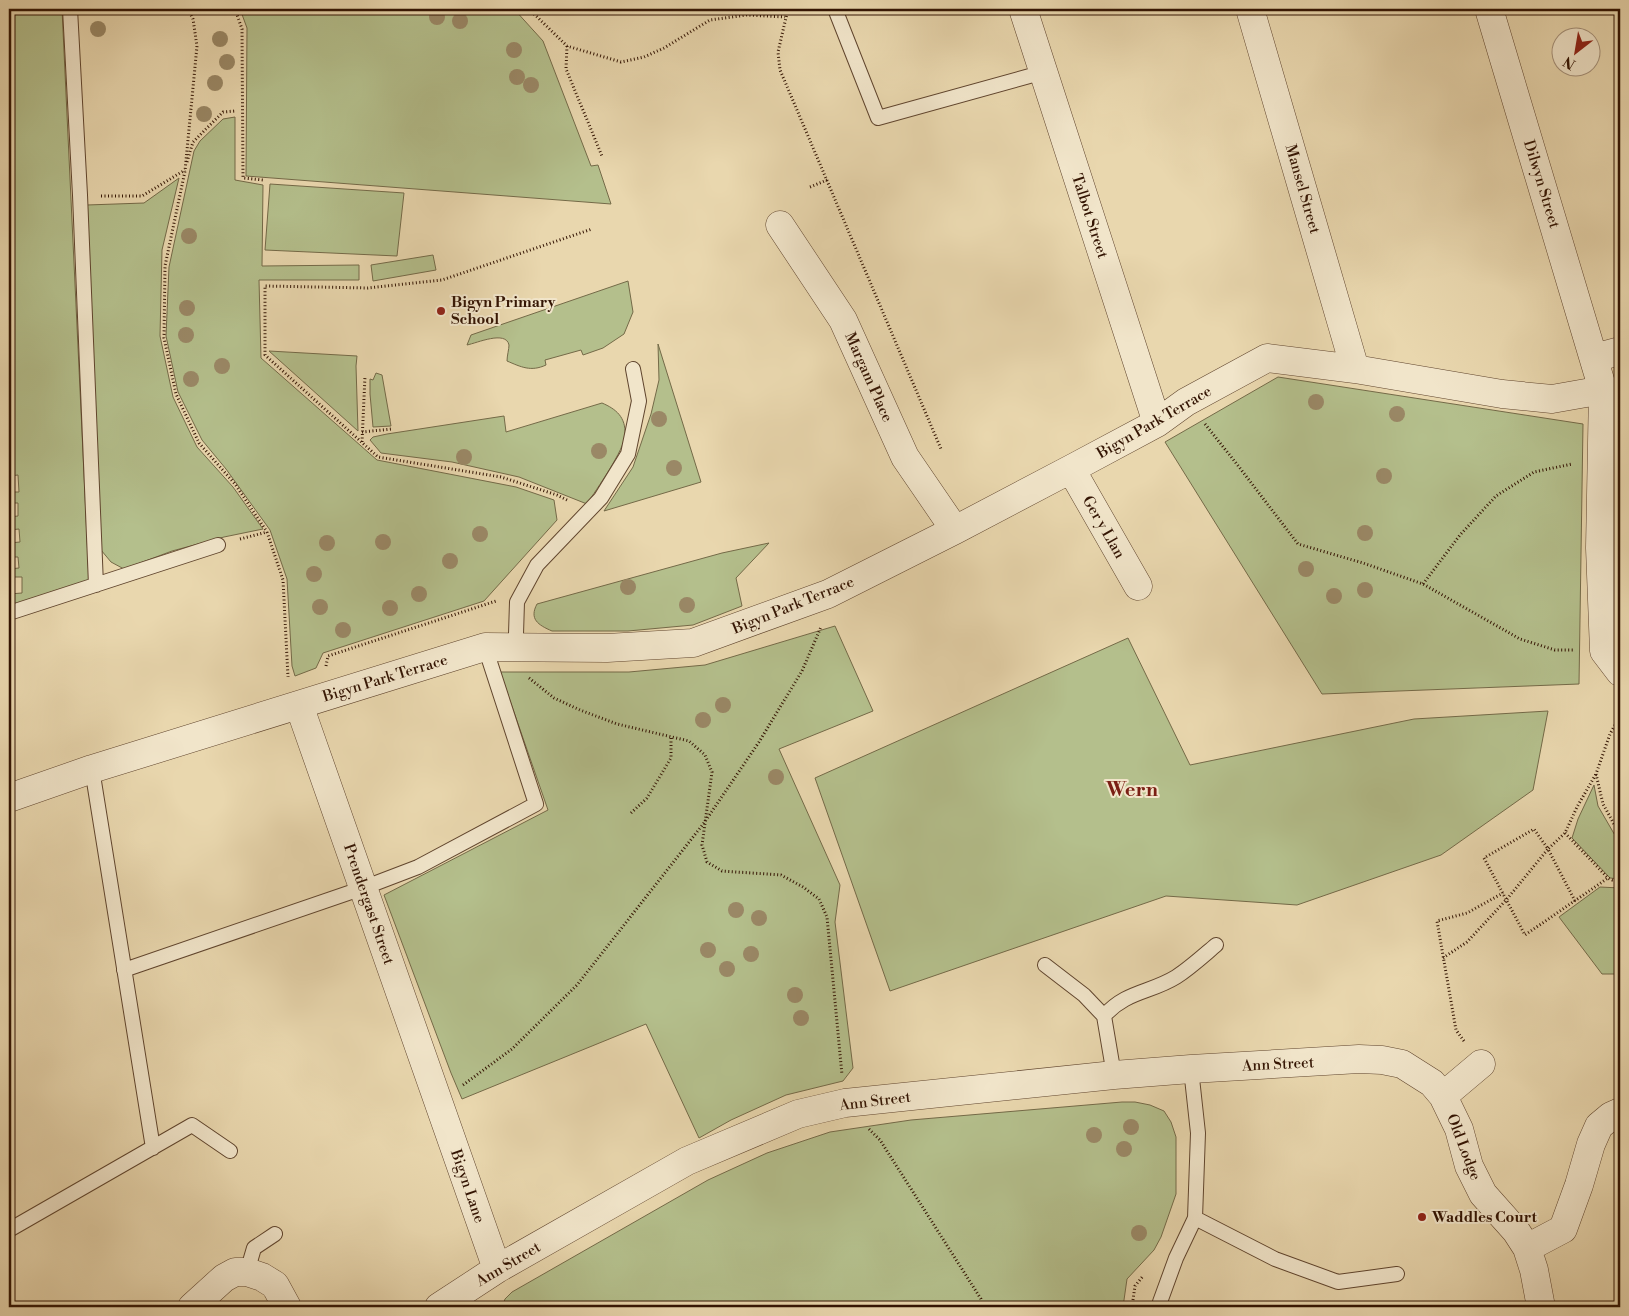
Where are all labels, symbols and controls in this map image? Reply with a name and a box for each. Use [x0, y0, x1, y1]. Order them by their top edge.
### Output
north arrow [1552, 28, 1602, 78]
text: N [1560, 52, 1579, 73]
street label: Dilwyn Street [1519, 138, 1564, 231]
street label: Mansel Street [1281, 142, 1325, 237]
street label: Talbot Street [1067, 172, 1112, 261]
place label: Bigyn Primary School [451, 293, 556, 329]
marker: Bigyn Primary School [435, 305, 447, 317]
street label: Margam Place [840, 329, 897, 425]
street label: Bigyn Park Terrace [1093, 382, 1215, 464]
street label: Ger y Llan [1078, 492, 1129, 562]
street label: Bigyn Park Terrace [729, 572, 857, 639]
street label: Bigyn Park Terrace [319, 650, 450, 707]
district label: Wern [1105, 778, 1159, 803]
street label: Prendergast Street [339, 841, 398, 968]
street label: Ann Street [1241, 1053, 1315, 1076]
street label: Ann Street [837, 1088, 913, 1115]
street label: Old Lodge [1442, 1111, 1485, 1183]
street label: Bigyn Lane [446, 1146, 489, 1225]
place label: Waddles Court [1431, 1208, 1538, 1227]
marker: Waddles Court [1416, 1211, 1428, 1223]
street label: Ann Street [472, 1237, 545, 1292]

